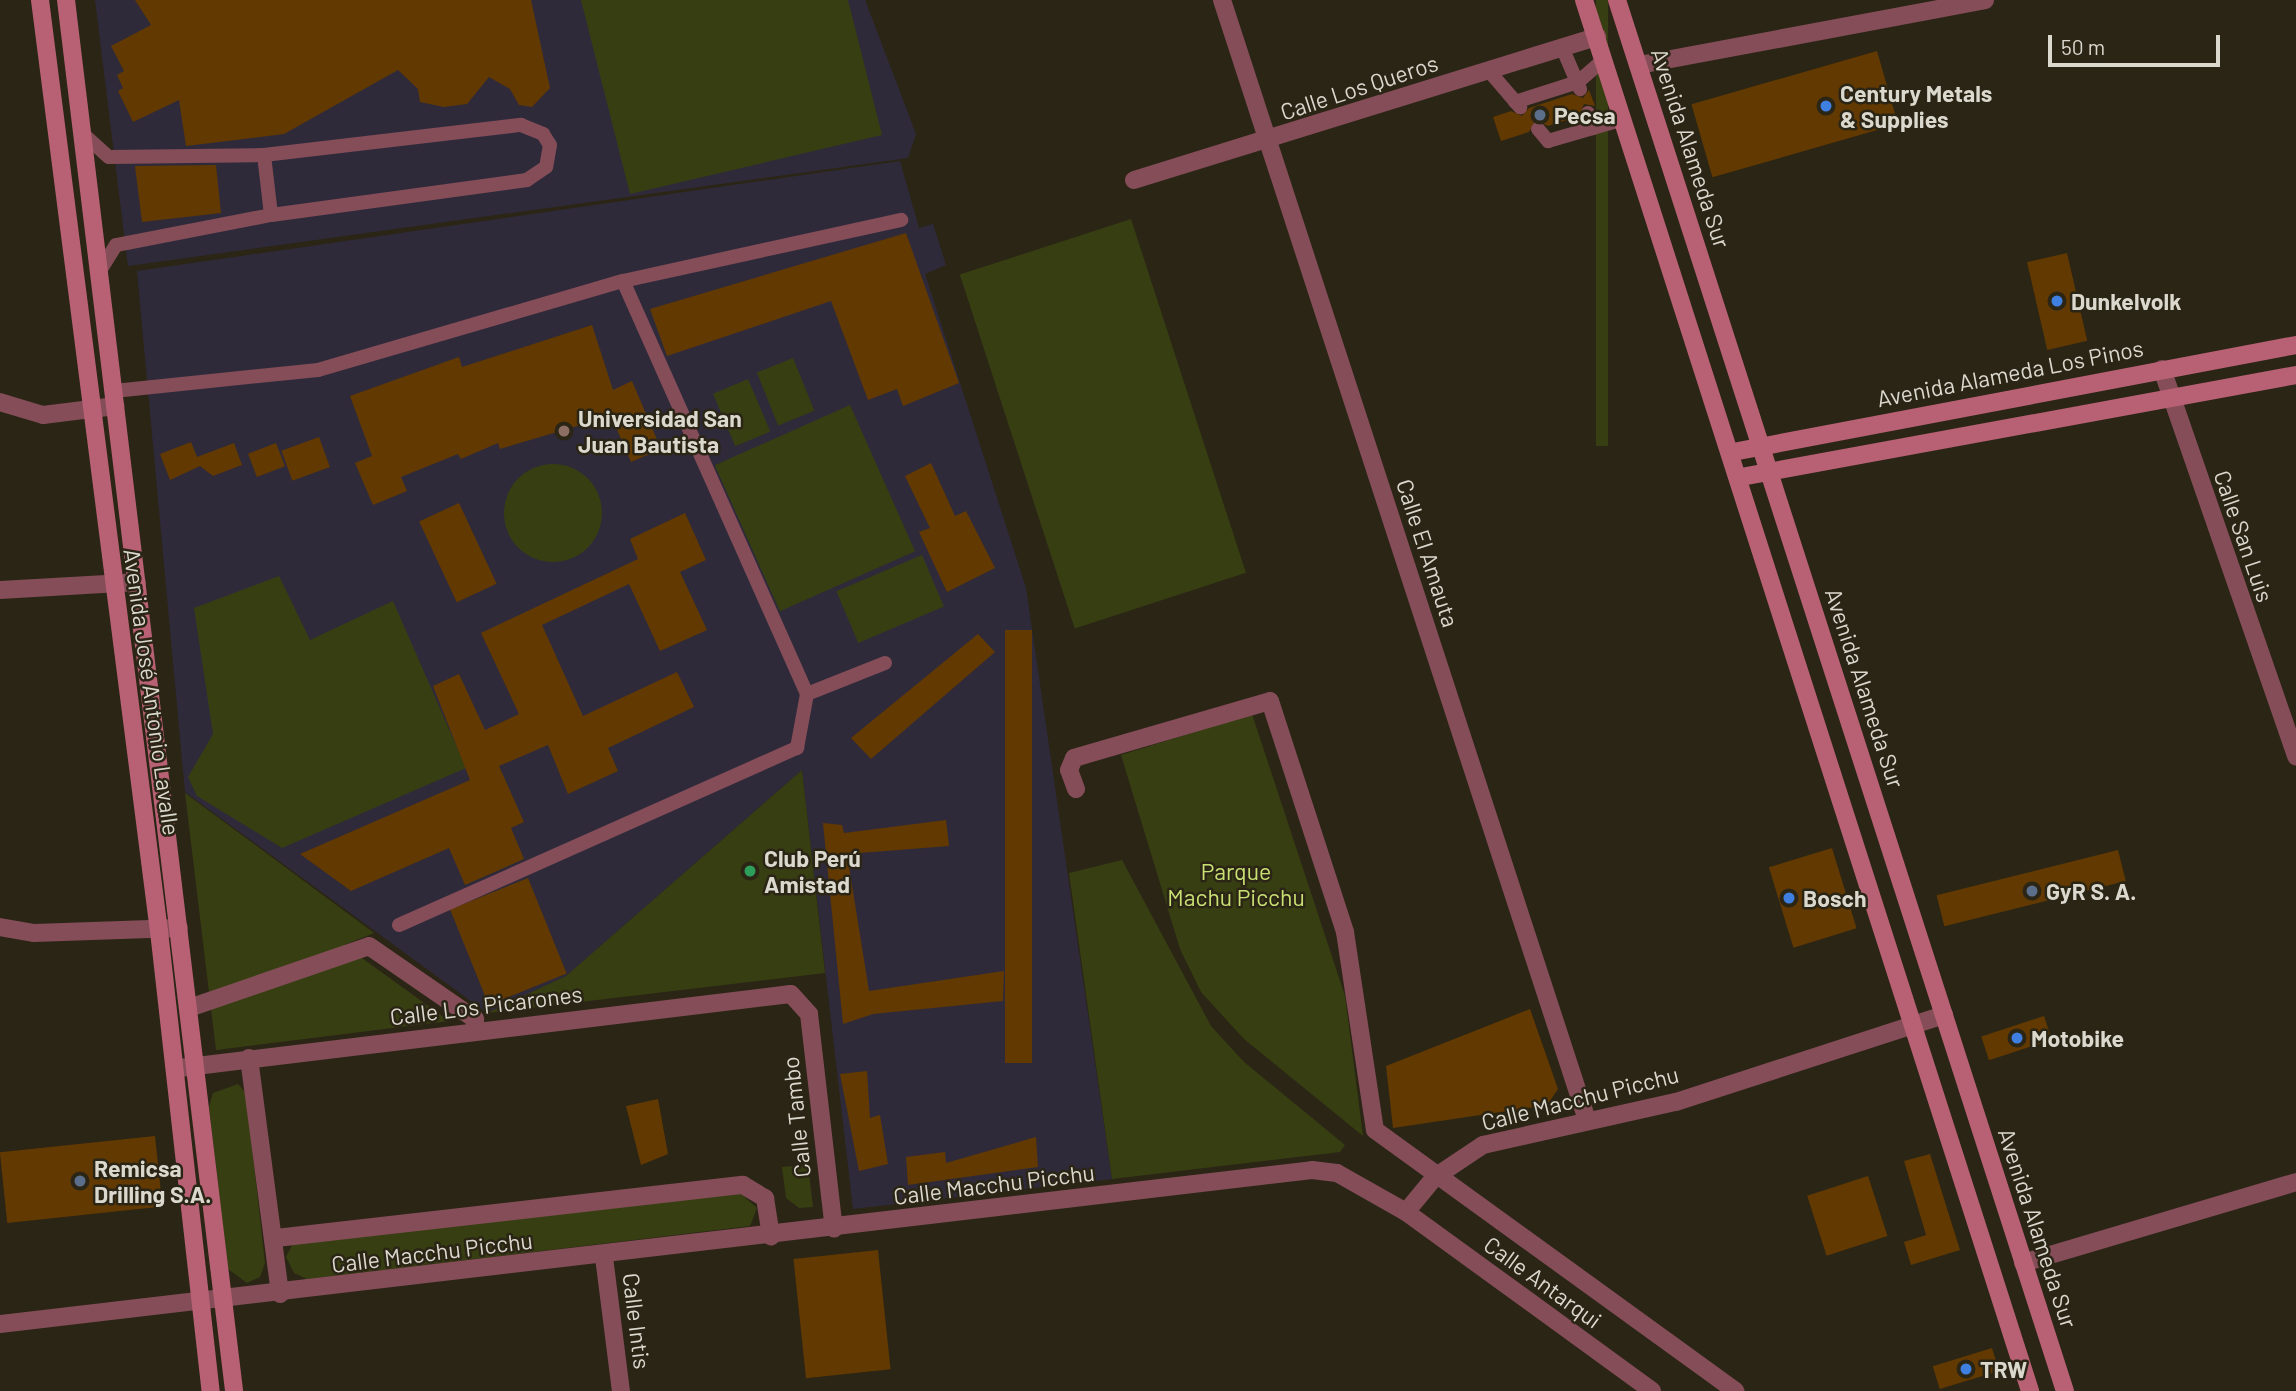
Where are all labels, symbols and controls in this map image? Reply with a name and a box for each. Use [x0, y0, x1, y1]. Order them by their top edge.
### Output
scale bar [2051, 21, 2222, 65]
text: 50 m [2061, 34, 2105, 59]
street label: Avenida Alameda Sur [1646, 45, 1736, 251]
street label: Calle Los Queros [1277, 49, 1441, 125]
place label: Century Metals & Supplies [1840, 79, 1992, 133]
marker: Century Metals & Supplies [1818, 98, 1834, 114]
place label: Pecsa [1554, 101, 1616, 129]
marker: Pecsa [1532, 107, 1548, 123]
place label: Dunkelvolk [2071, 287, 2181, 315]
marker: Dunkelvolk [2049, 293, 2065, 309]
street label: Avenida Alameda Los Pinos [1874, 334, 2146, 412]
place label: Universidad San Juan Bautista [578, 404, 742, 458]
marker: Universidad San Juan Bautista [556, 423, 572, 439]
street label: Calle San Luis [2209, 467, 2279, 605]
street label: Calle El Amauta [1391, 476, 1465, 630]
street label: Avenida José Antonio Lavalle [118, 547, 186, 837]
street label: Avenida Alameda Sur [1820, 585, 1910, 791]
place label: Club Perú Amistad [764, 844, 861, 898]
park label: Parque Machu Picchu [1167, 857, 1305, 911]
marker: Club Perú Amistad [742, 863, 758, 879]
place label: GyR S. A. [2046, 877, 2136, 905]
marker: GyR S. A. [2024, 883, 2040, 899]
place label: Bosch [1803, 884, 1867, 912]
marker: Bosch [1781, 890, 1797, 906]
street label: Calle Los Picarones [388, 980, 584, 1030]
place label: Motobike [2031, 1024, 2124, 1052]
marker: Motobike [2009, 1030, 2025, 1046]
street label: Calle Tambo [776, 1055, 816, 1179]
street label: Calle Macchu Picchu [1478, 1060, 1682, 1136]
street label: Avenida Alameda Sur [1993, 1125, 2083, 1331]
place label: Remicsa Drilling S.A. [94, 1154, 211, 1208]
street label: Calle Macchu Picchu [892, 1158, 1096, 1210]
marker: Remicsa Drilling S.A. [72, 1173, 88, 1189]
street label: Calle Macchu Picchu [330, 1226, 534, 1278]
street label: Calle Antarqui [1479, 1230, 1607, 1334]
street label: Calle Intis [617, 1271, 657, 1371]
place label: TRW [1980, 1355, 2027, 1383]
marker: TRW [1958, 1361, 1974, 1377]

